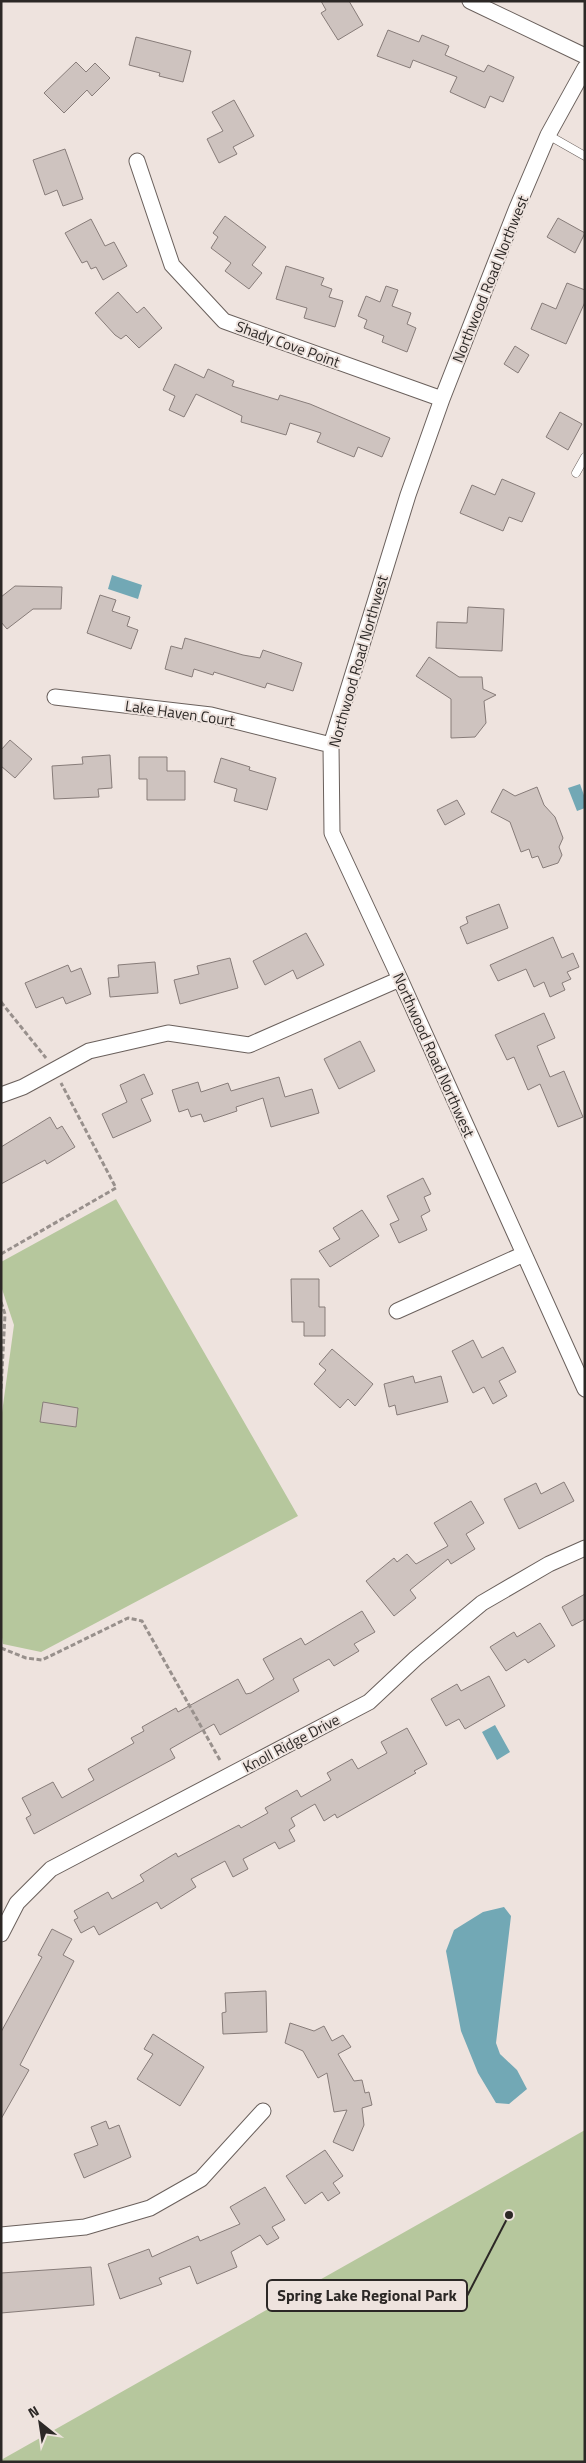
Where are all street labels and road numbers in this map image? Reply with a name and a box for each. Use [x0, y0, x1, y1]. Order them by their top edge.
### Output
street label: Northwood Road Northwest [446, 191, 534, 366]
street label: Shady Cove Point [233, 315, 344, 374]
street label: Northwood Road Northwest [322, 571, 394, 750]
street label: Lake Haven Court [124, 694, 237, 732]
street label: Northwood Road Northwest [387, 969, 481, 1142]
street label: Knoll Ridge Drive [239, 1708, 343, 1778]

